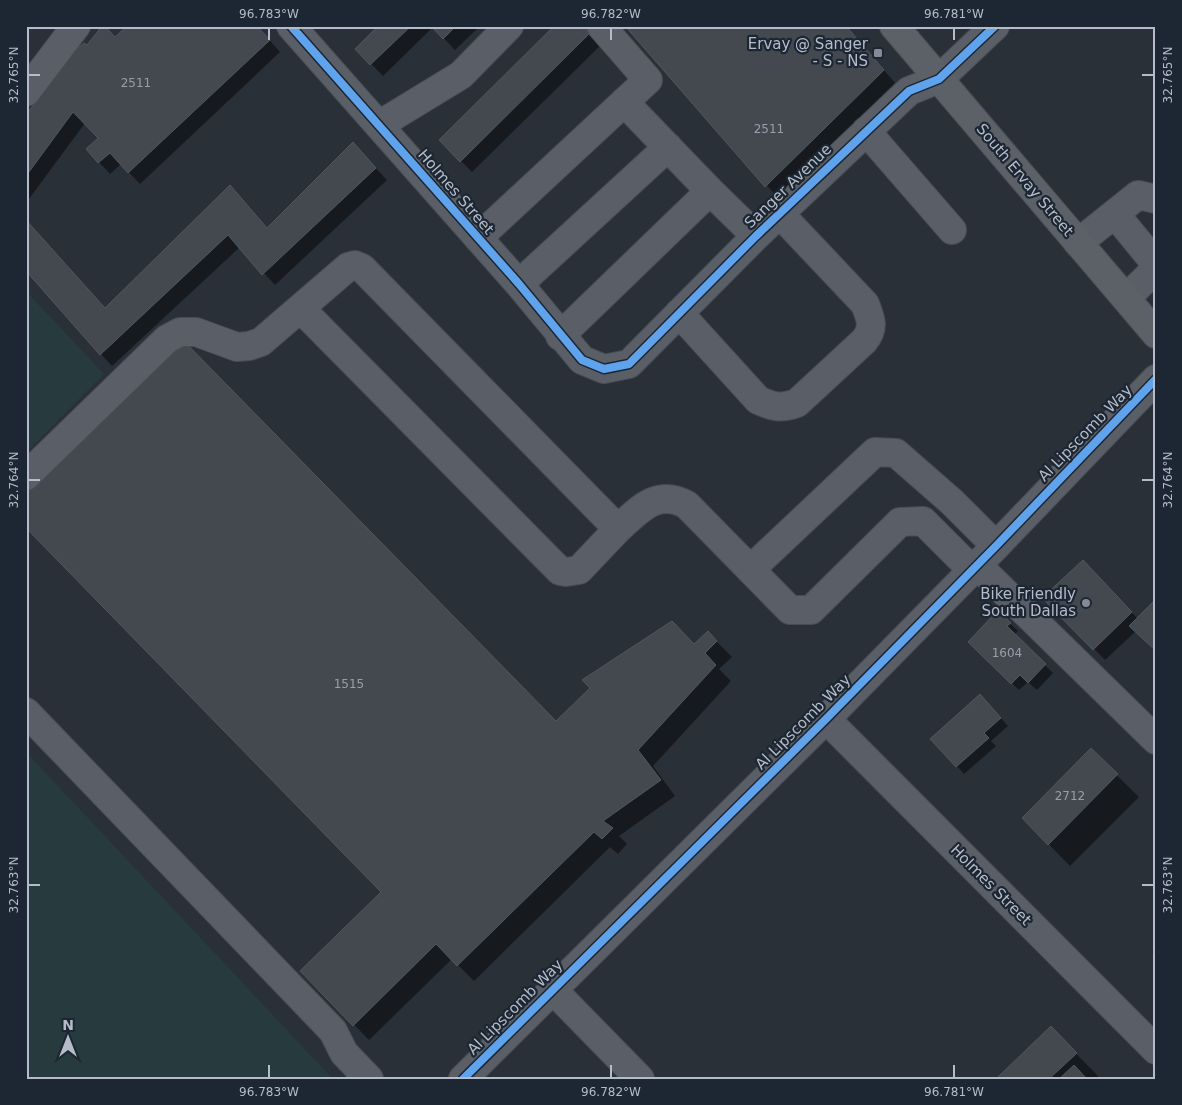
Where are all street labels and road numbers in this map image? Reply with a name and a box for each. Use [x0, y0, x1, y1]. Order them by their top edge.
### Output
street label: South Ervay Street [973, 120, 1077, 240]
street label: Sanger Avenue [741, 140, 835, 232]
street label: Holmes Street [414, 146, 498, 238]
street label: Al Lipscomb Way [1034, 381, 1136, 485]
street label: Al Lipscomb Way [752, 671, 854, 773]
street label: Holmes Street [947, 841, 1035, 929]
street label: Al Lipscomb Way [464, 956, 566, 1058]

